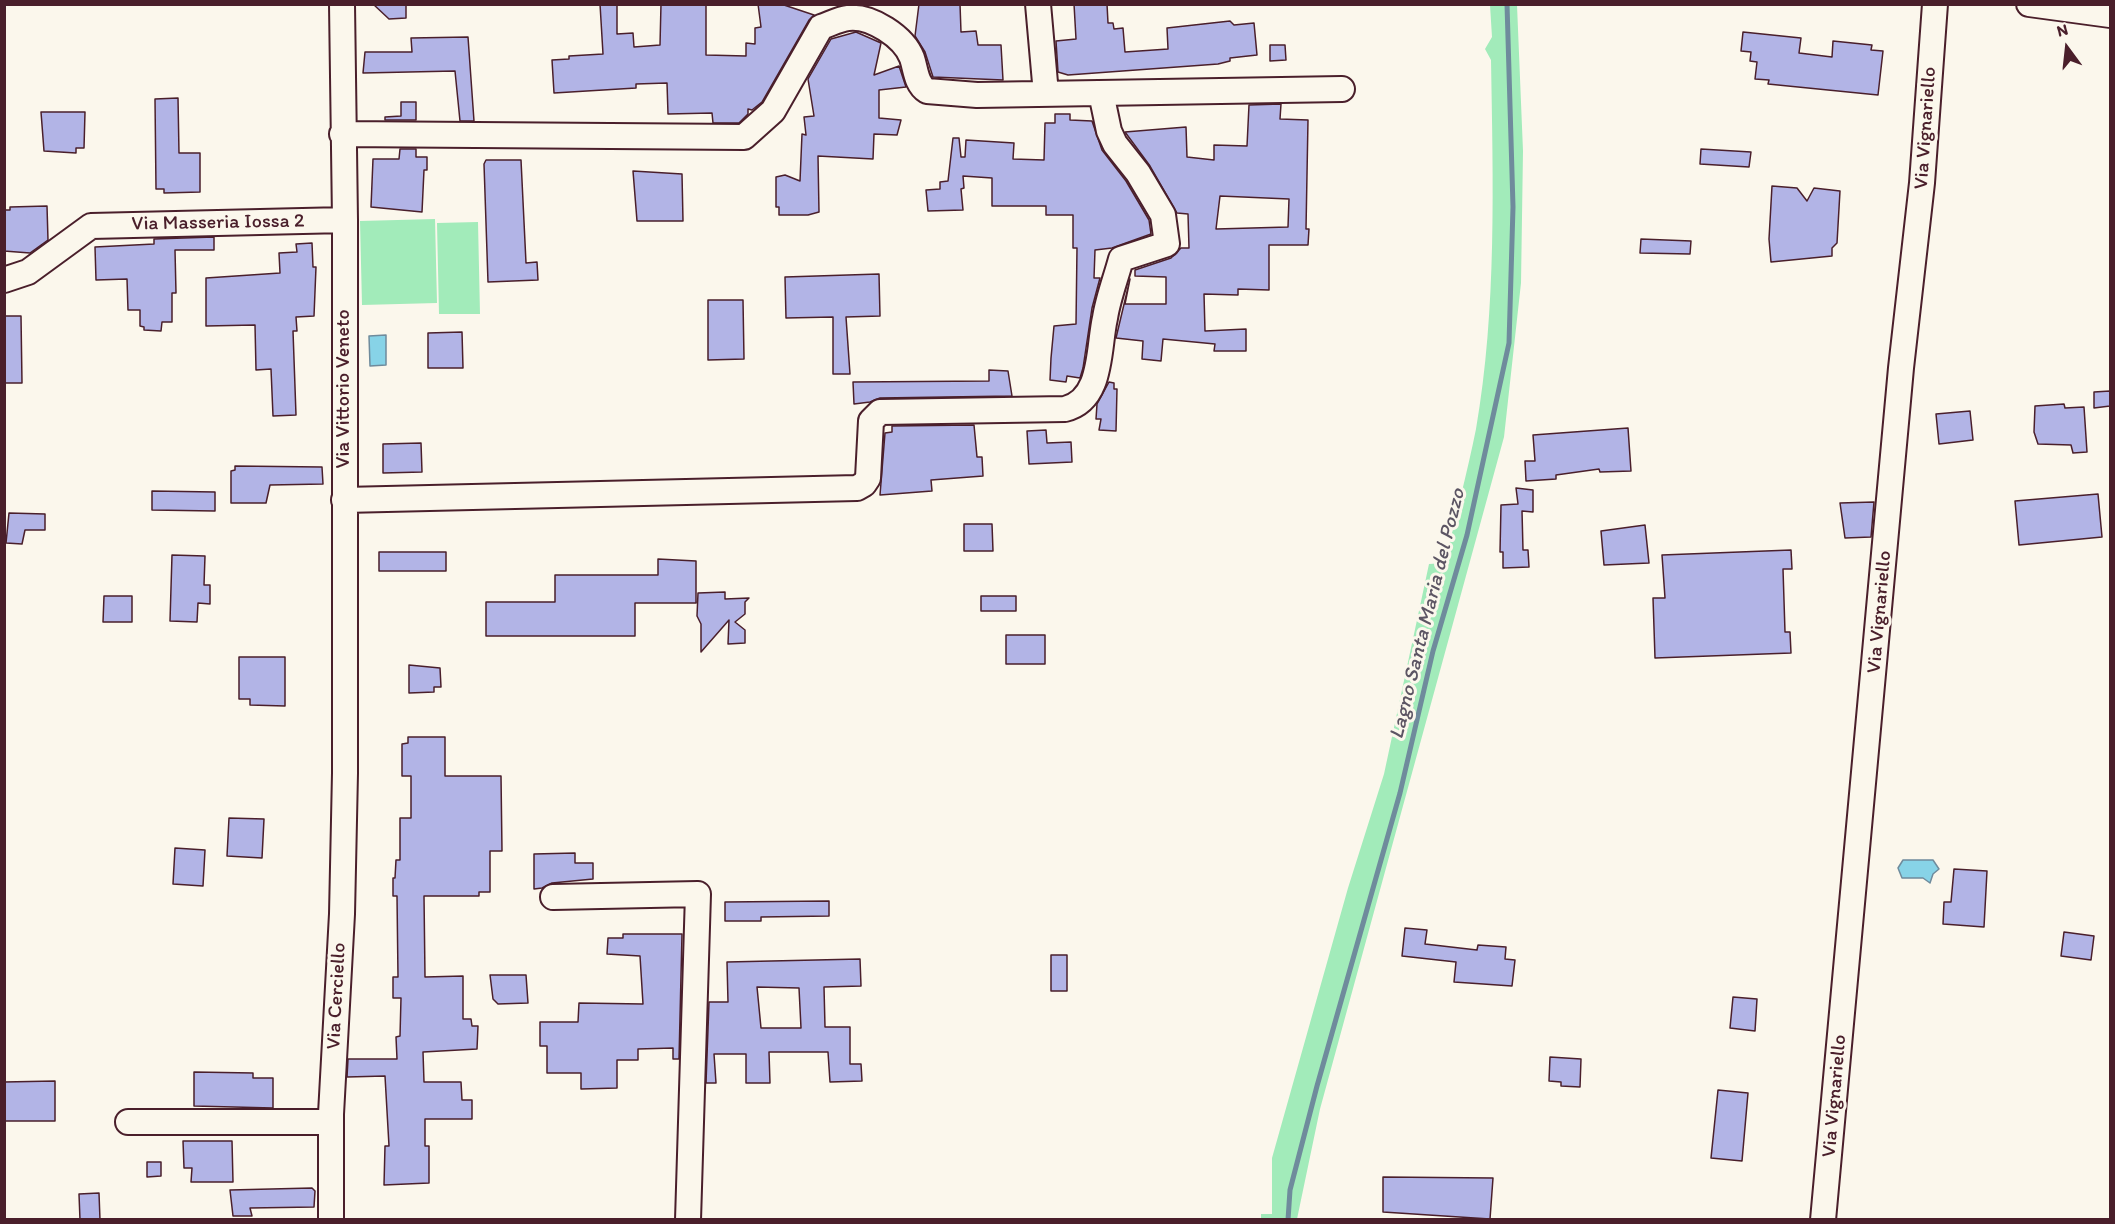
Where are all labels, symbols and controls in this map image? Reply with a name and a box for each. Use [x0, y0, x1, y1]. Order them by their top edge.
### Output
north arrow [2037, 18, 2097, 78]
text: N [2055, 20, 2070, 41]
street label: Via Vignariello [1910, 66, 1942, 190]
street label: Via Masseria Iossa 2 [131, 209, 305, 237]
street label: Via Vittorio Veneto [332, 309, 356, 469]
water label: Lagno Santa Maria del Pozzo [1385, 486, 1471, 742]
street label: Via Vignariello [1863, 550, 1897, 674]
street label: Via Cerciello [322, 942, 352, 1050]
street label: Via Vignariello [1818, 1034, 1852, 1158]

